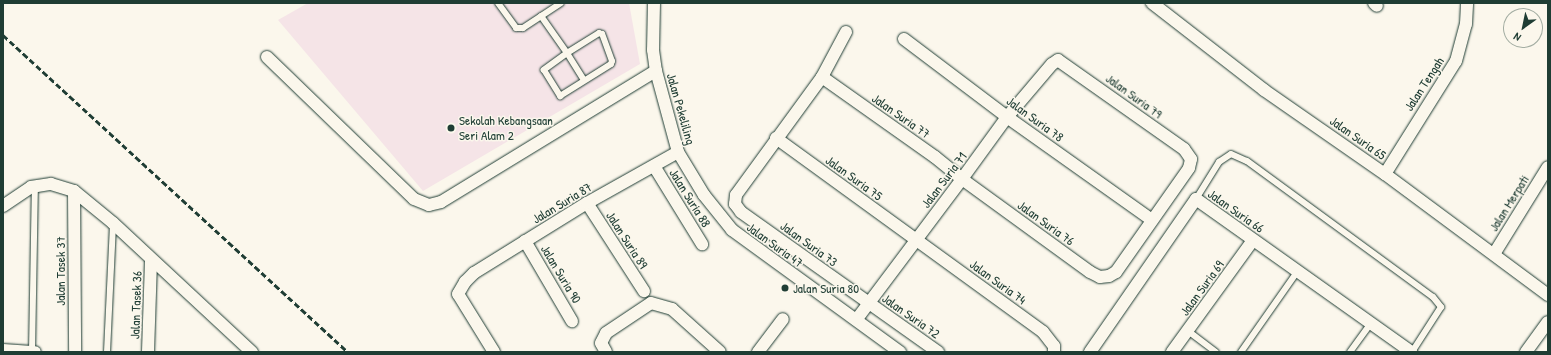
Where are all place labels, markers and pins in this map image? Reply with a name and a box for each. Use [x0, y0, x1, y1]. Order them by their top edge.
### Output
place label: Sekolah Kebangsaan Seri Alam 2 [459, 113, 553, 144]
marker: Sekolah Kebangsaan Seri Alam 2 [446, 123, 456, 133]
place label: Jalan Suria 80 [793, 280, 859, 296]
marker: Jalan Suria 80 [780, 283, 790, 293]

